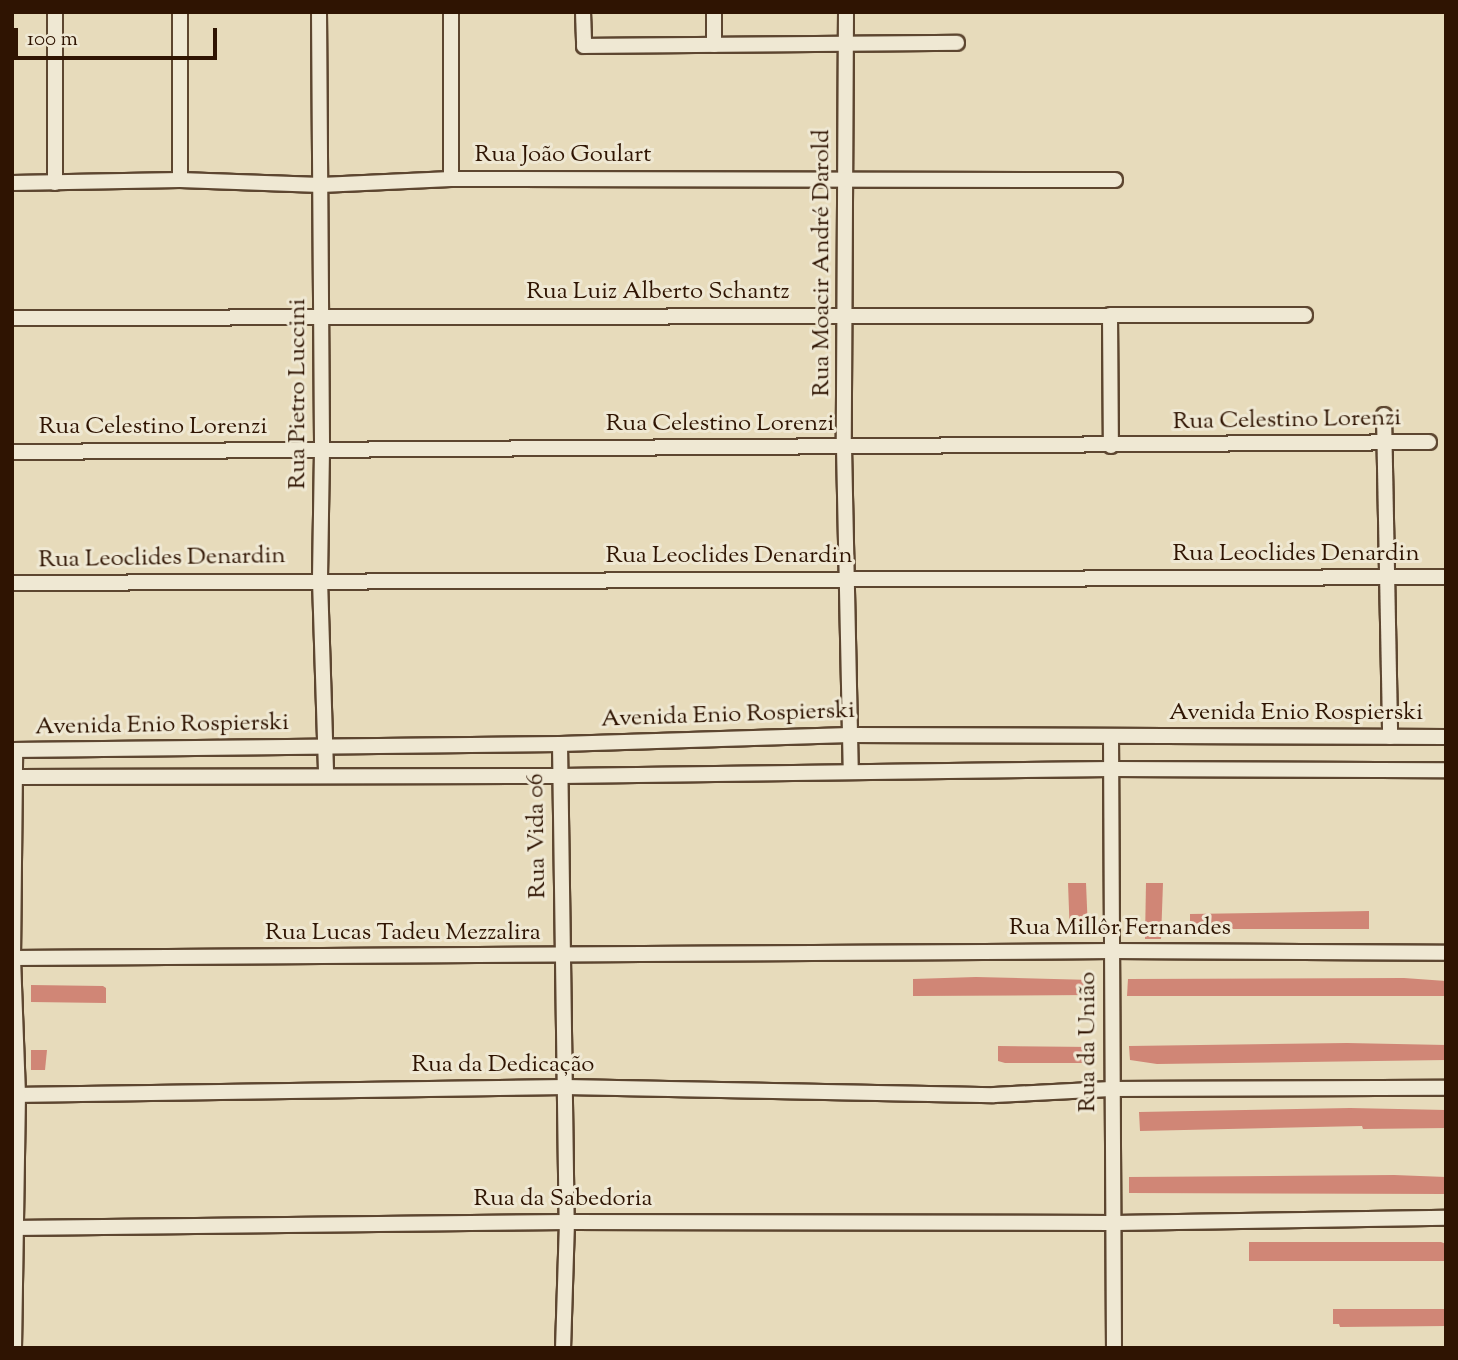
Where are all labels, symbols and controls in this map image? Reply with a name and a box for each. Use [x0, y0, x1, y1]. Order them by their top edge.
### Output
scale bar [18, 14, 220, 58]
text: 100 m [27, 25, 78, 55]
street label: Rua Moacir André Darold [809, 129, 837, 397]
street label: Rua João Goulart [475, 142, 651, 170]
street label: Rua Luiz Alberto Schantz [526, 279, 790, 307]
street label: Rua Pietro Luccini [285, 299, 313, 489]
street label: Rua Celestino Lorenzi [1173, 405, 1401, 437]
street label: Rua Celestino Lorenzi [606, 411, 834, 439]
street label: Rua Celestino Lorenzi [39, 414, 267, 442]
street label: Rua Leoclides Denardin [1172, 541, 1420, 569]
street label: Rua Leoclides Denardin [38, 542, 286, 576]
street label: Rua Leoclides Denardin [605, 543, 853, 571]
street label: Avenida Enio Rospierski [601, 697, 855, 735]
street label: Avenida Enio Rospierski [1169, 700, 1423, 728]
street label: Avenida Enio Rospierski [35, 709, 289, 743]
street label: Rua Vida 06 [523, 773, 553, 899]
street label: Rua Millôr Fernandes [1009, 915, 1231, 943]
street label: Rua Lucas Tadeu Mezzalira [265, 920, 541, 948]
street label: Rua da União [1075, 972, 1103, 1112]
street label: Rua da Dedicação [412, 1052, 594, 1080]
street label: Rua da Sabedoria [473, 1186, 653, 1214]

